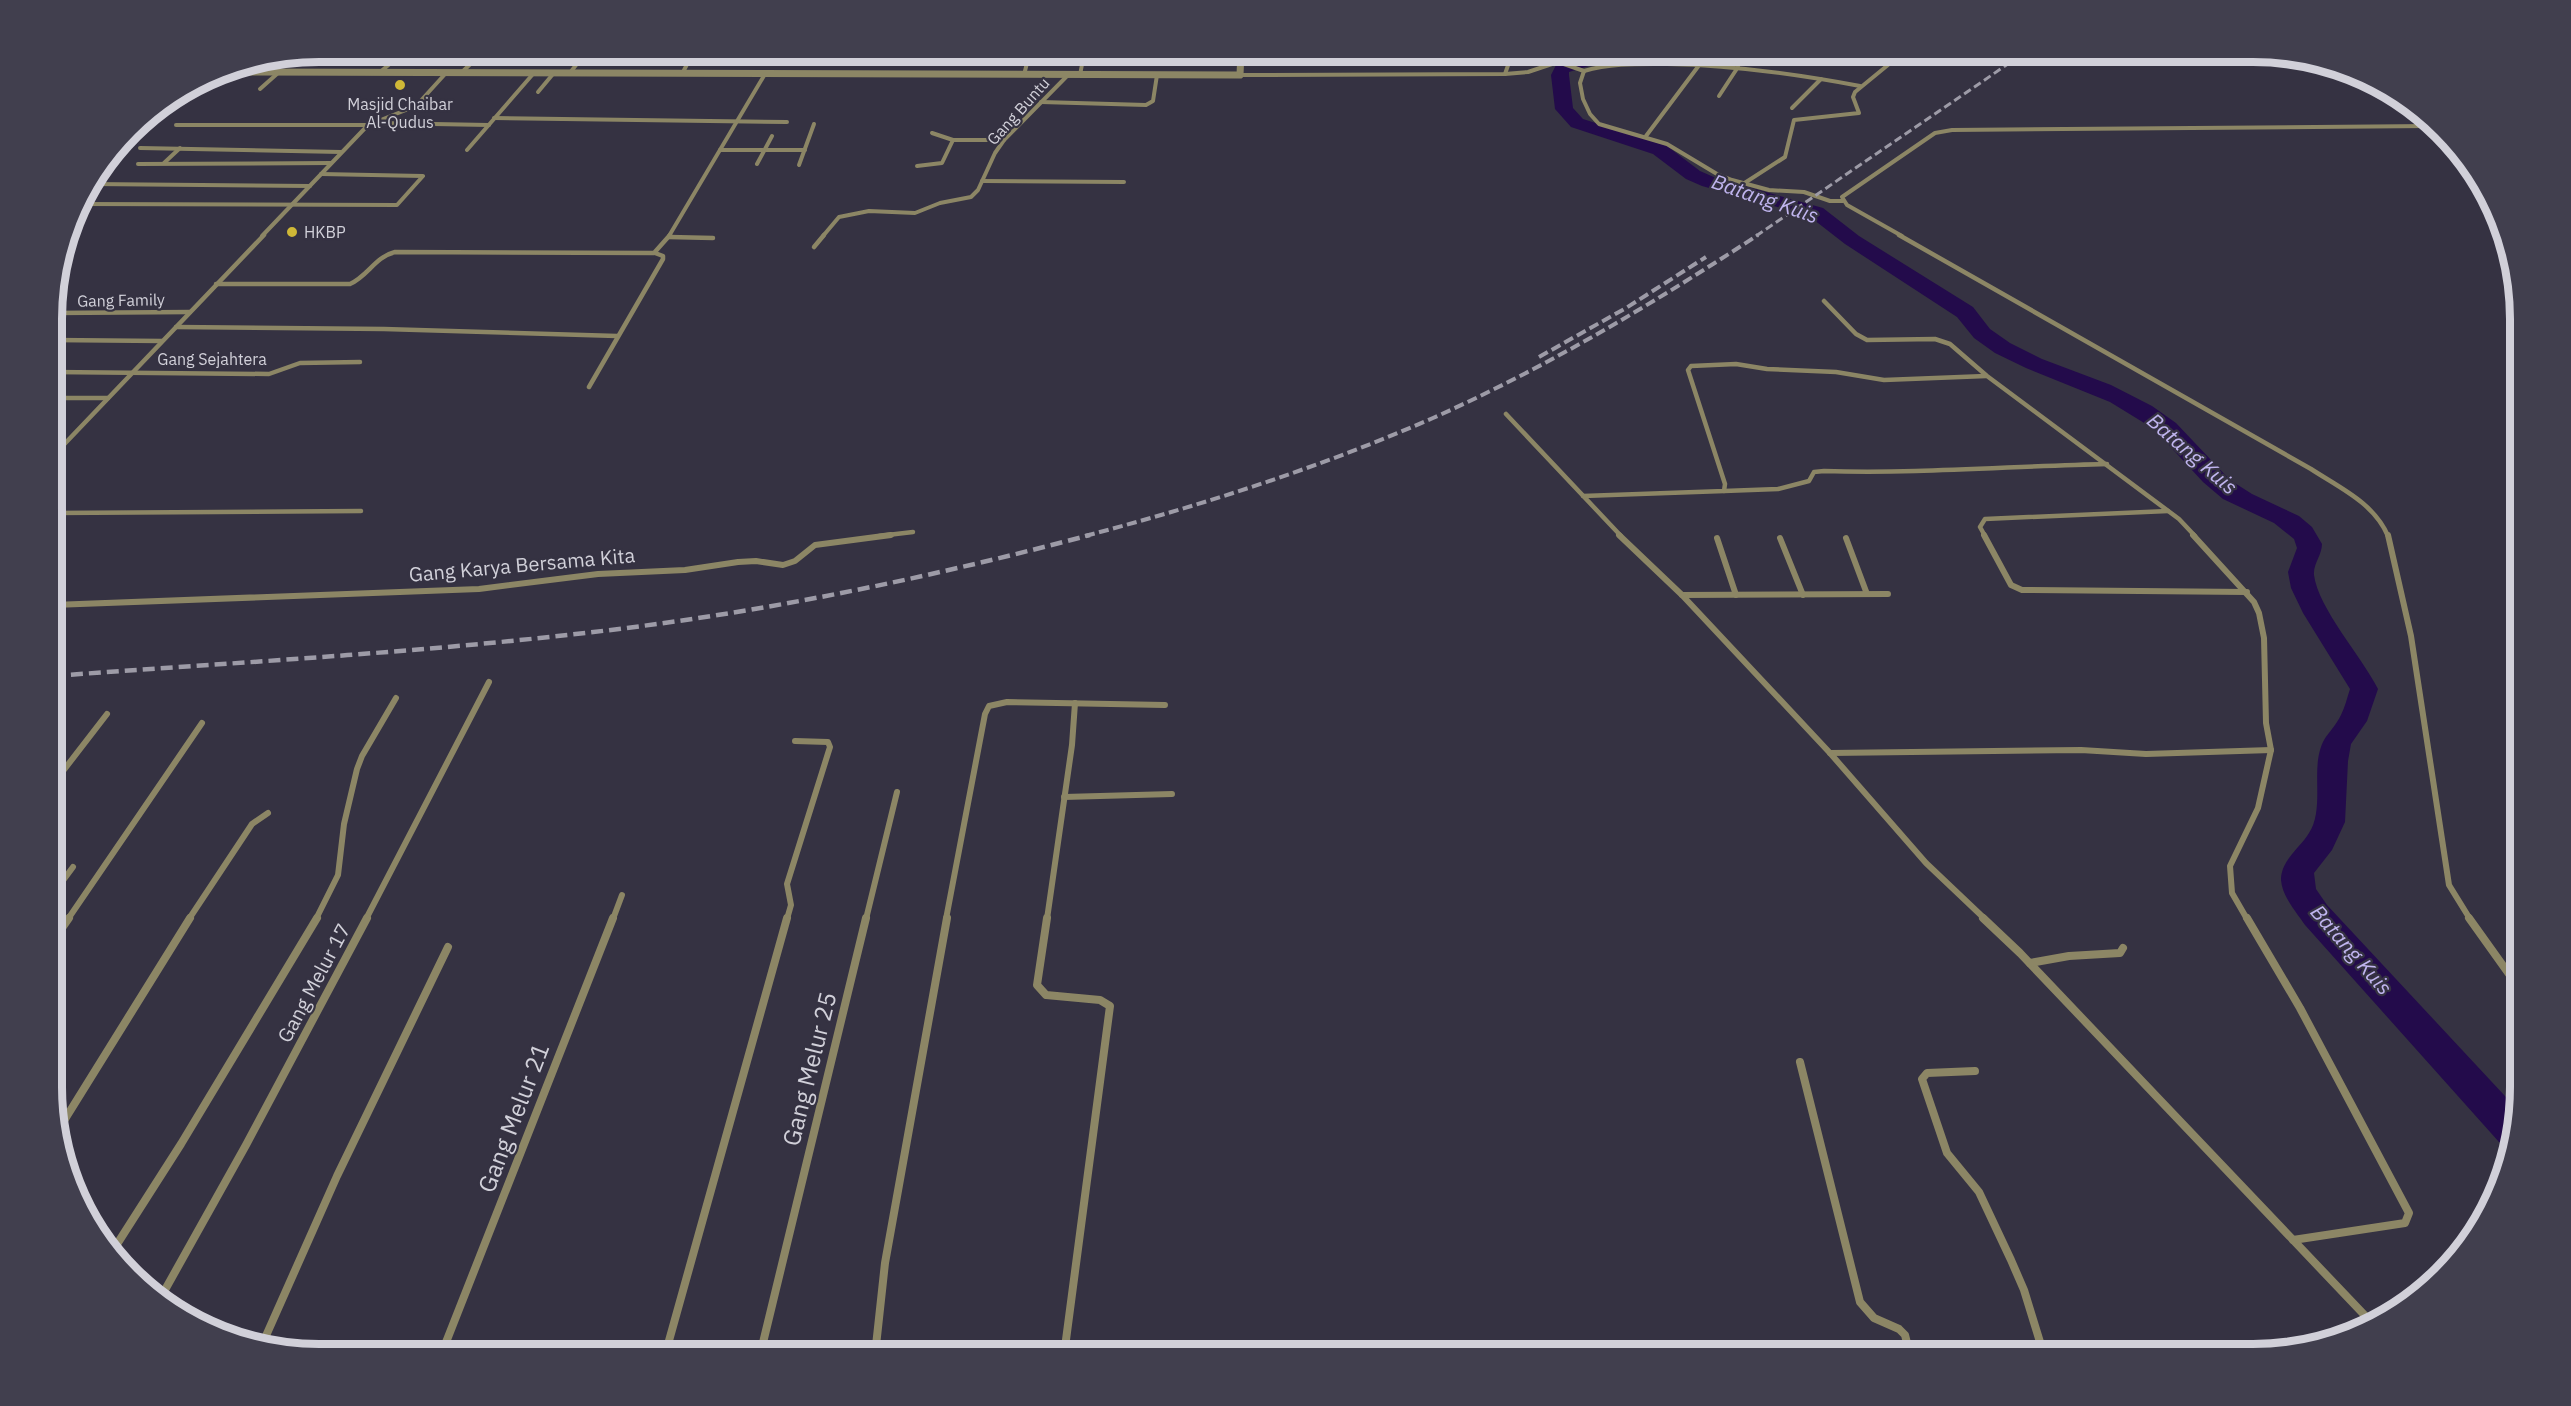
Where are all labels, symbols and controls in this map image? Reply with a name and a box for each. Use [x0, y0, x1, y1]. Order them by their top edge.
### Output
street label: Gang Buntu [982, 73, 1054, 149]
marker: Masjid Chaibar Al-Qudus [393, 78, 407, 92]
place label: Masjid Chaibar Al-Qudus [347, 94, 453, 132]
water label: Batang Kuis [1708, 167, 1823, 229]
place label: HKBP [304, 222, 346, 242]
marker: HKBP [285, 225, 299, 239]
street label: Gang Family [77, 289, 165, 311]
street label: Gang Sejahtera [157, 349, 267, 369]
water label: Batang Kuis [2142, 406, 2244, 500]
street label: Gang Karya Bersama Kita [408, 541, 636, 588]
water label: Batang Kuis [2305, 898, 2399, 1001]
street label: Gang Melur 17 [271, 918, 356, 1047]
street label: Gang Melur 25 [774, 988, 844, 1149]
street label: Gang Melur 21 [470, 1038, 556, 1197]

